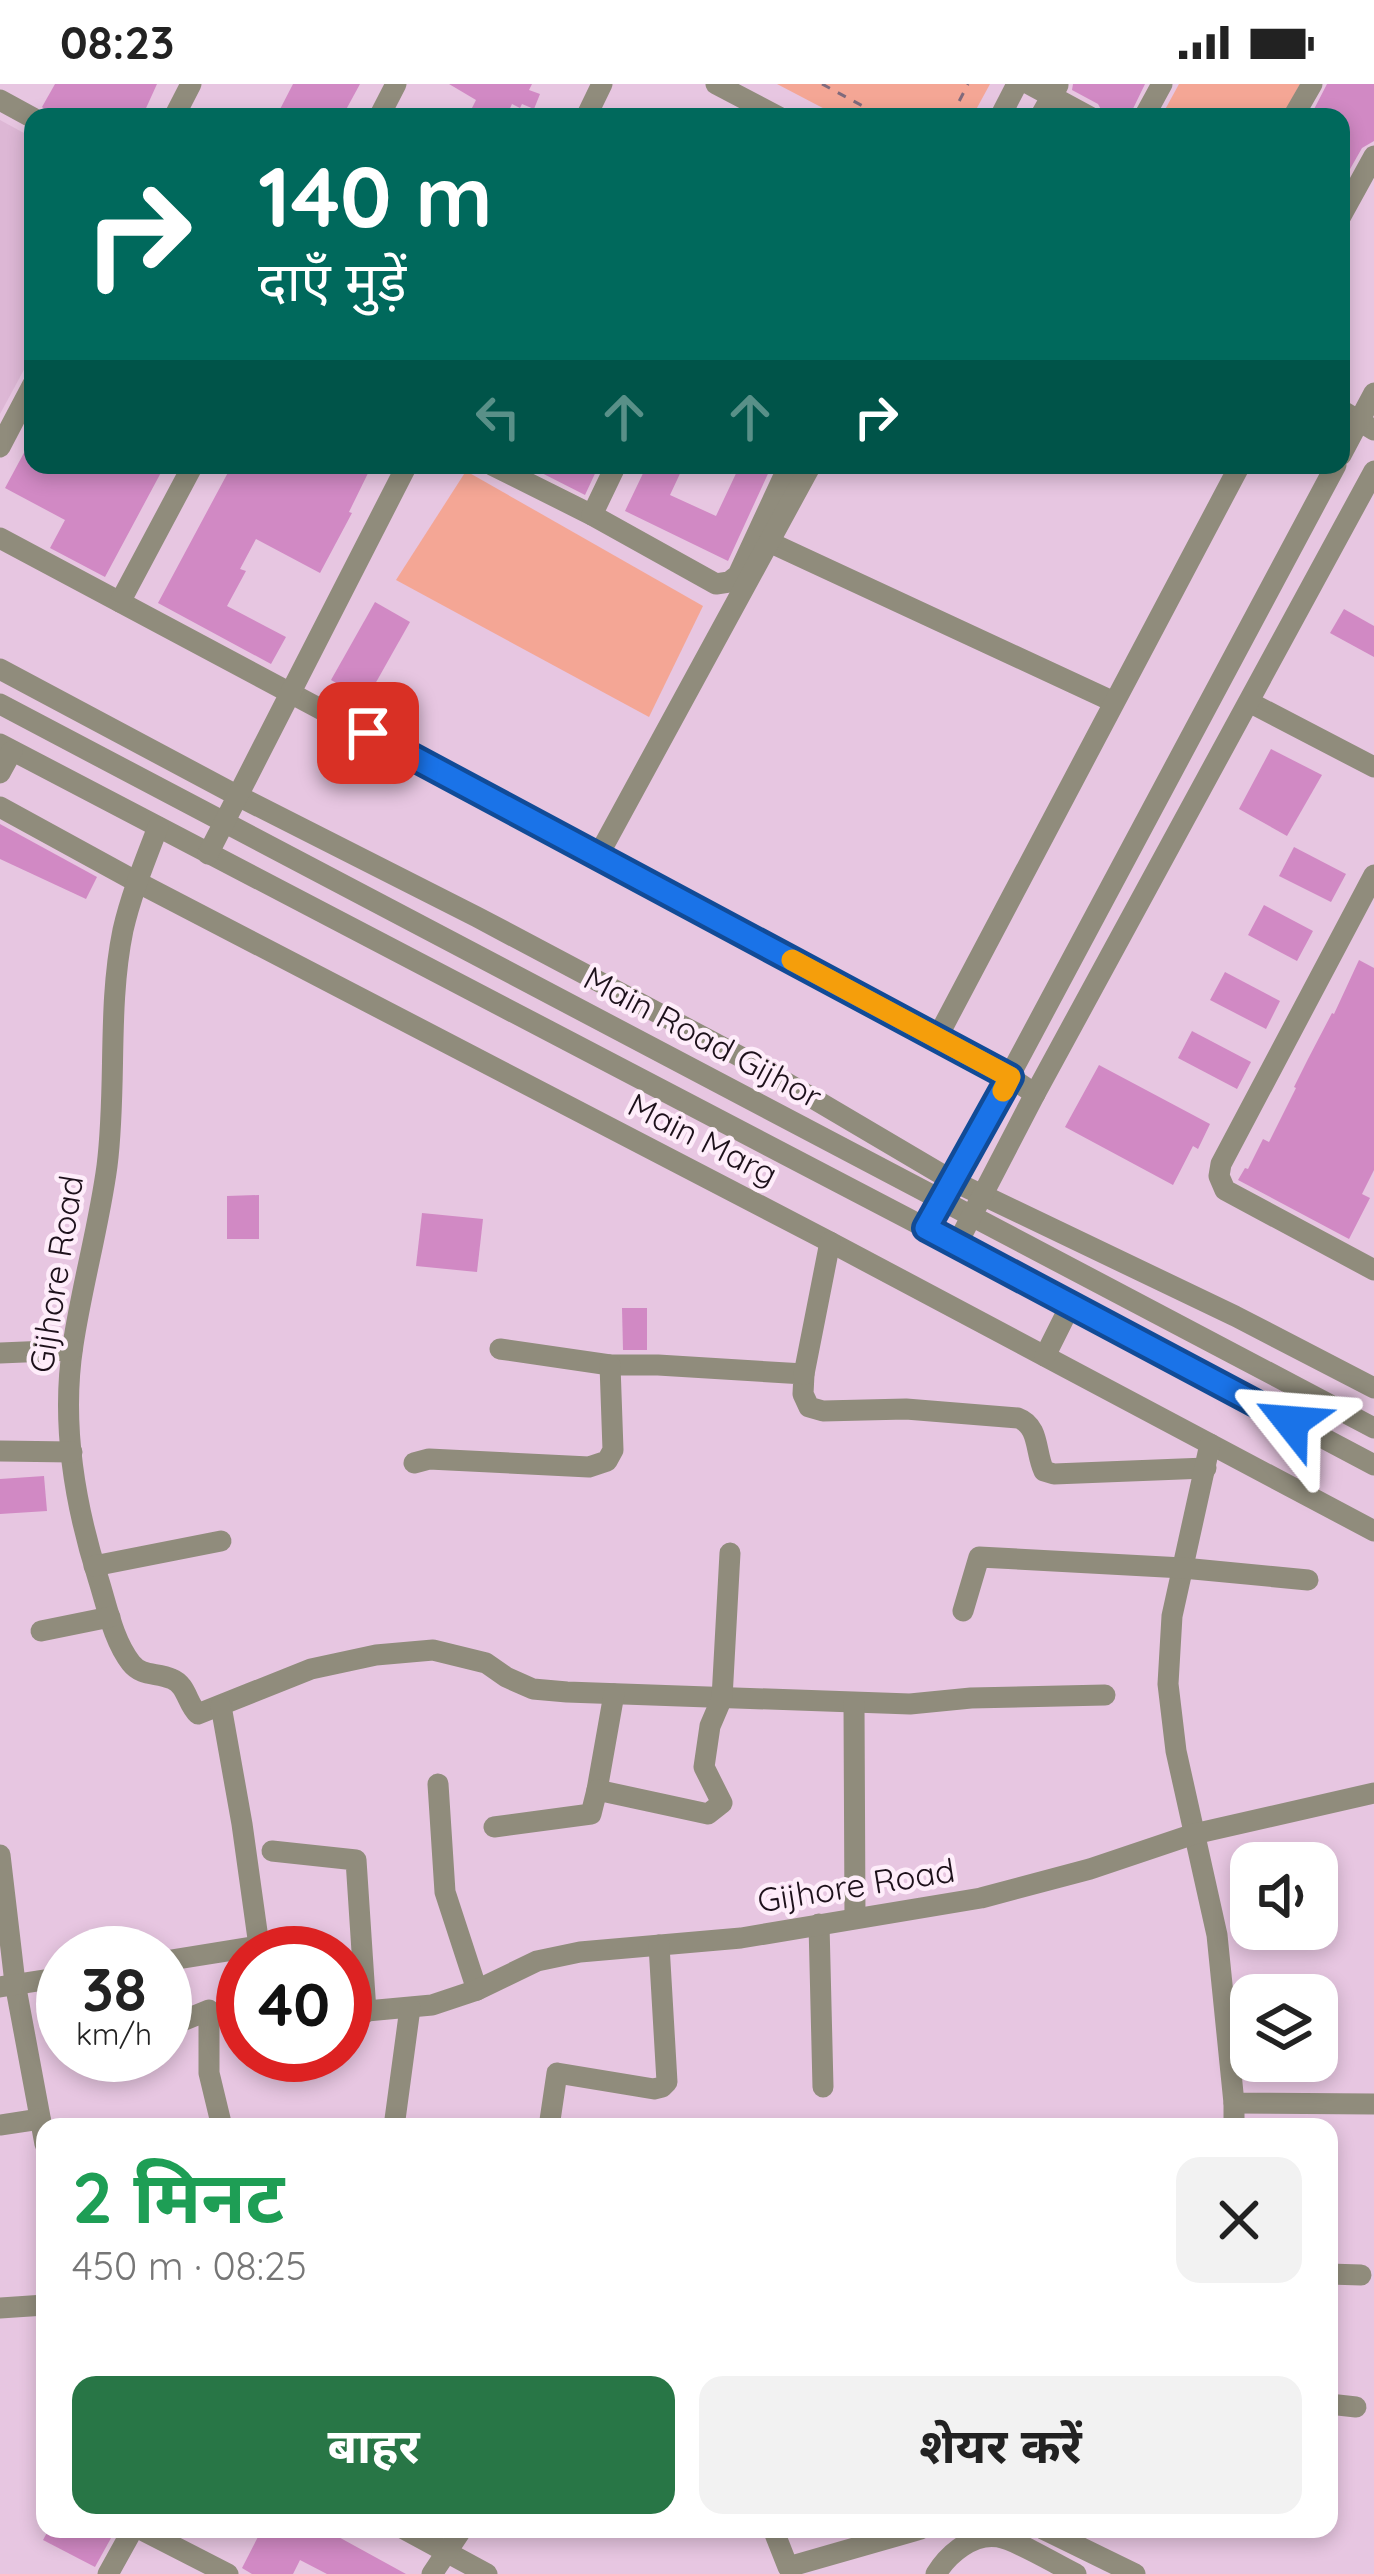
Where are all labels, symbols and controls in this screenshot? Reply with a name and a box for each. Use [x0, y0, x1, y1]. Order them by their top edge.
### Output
text: 08:23 [60, 14, 174, 70]
text: 140 m [258, 143, 493, 248]
icon: right [60, 156, 216, 312]
text: दाएँ मुड़ें [258, 247, 406, 315]
icon: left [465, 384, 531, 450]
icon: ahead [591, 384, 657, 450]
icon: ahead [717, 384, 783, 450]
icon: right [843, 384, 909, 450]
pin [317, 682, 419, 784]
icon: arrive [335, 700, 401, 766]
street label: Main Road Gijhor [577, 957, 829, 1117]
street label: Main Marg [622, 1083, 785, 1194]
street label: Gijhore Road [20, 1172, 91, 1375]
position arrow [1228, 1359, 1354, 1485]
map controls [1230, 1842, 1338, 2082]
button: sound [1230, 1842, 1338, 1950]
street label: Gijhore Road [754, 1849, 957, 1920]
speed limit sign: 40 [216, 1926, 372, 2082]
text: 38 [81, 1951, 147, 2026]
button: layers [1230, 1974, 1338, 2082]
text: km/h [76, 2015, 152, 2053]
text: 2 मिनट [72, 2151, 284, 2241]
button: close [1176, 2157, 1302, 2283]
text: 450 m · 08:25 [72, 2241, 307, 2290]
button: बाहर [72, 2376, 675, 2514]
button: शेयर करें [699, 2376, 1302, 2514]

